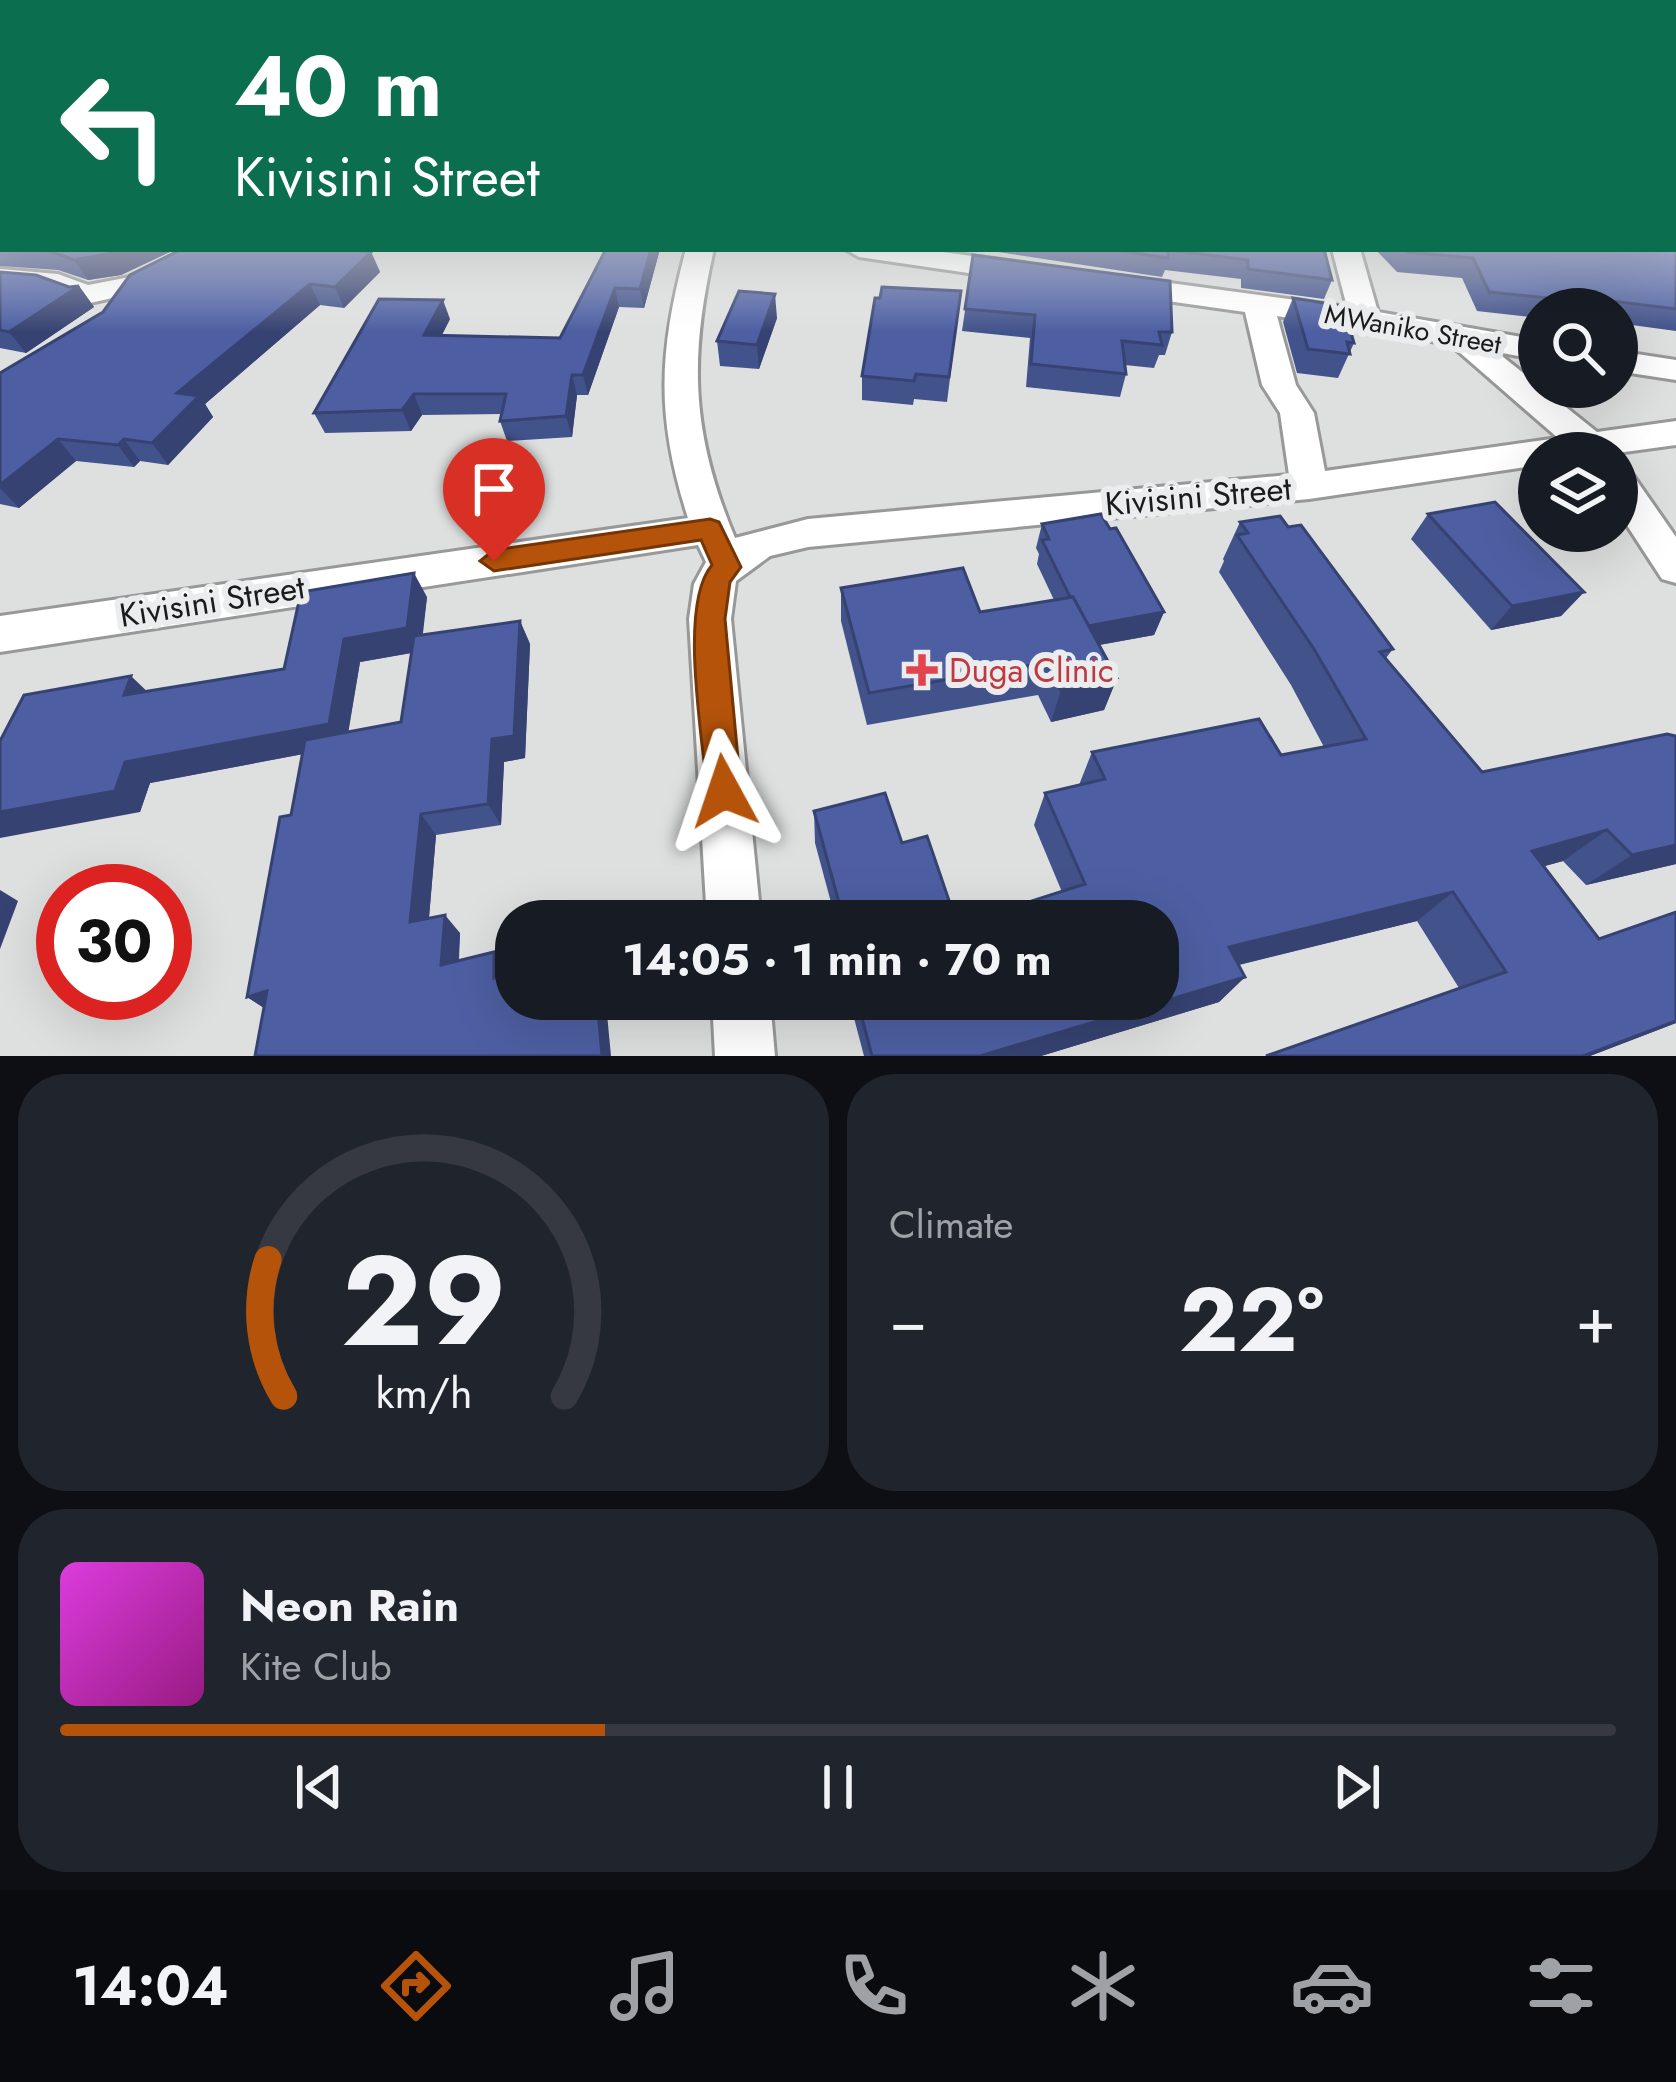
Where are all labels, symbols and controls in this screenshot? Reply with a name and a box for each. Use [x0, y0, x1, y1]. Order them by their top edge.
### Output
text: 40 m [234, 26, 442, 148]
icon: left [36, 48, 192, 204]
text: Kivisini Street [234, 138, 540, 216]
map controls [1518, 288, 1638, 552]
button: search [1518, 288, 1638, 408]
street label: MWaniko Street [1322, 294, 1505, 364]
button: layers [1518, 432, 1638, 552]
pin [443, 438, 545, 561]
icon: arrive [461, 456, 527, 522]
street label: Kivisini Street [1103, 464, 1293, 528]
street label: Kivisini Street [116, 563, 308, 639]
place label: Duga Clinic [949, 647, 1114, 694]
marker: Duga Clinic [906, 654, 938, 686]
position arrow [661, 728, 787, 854]
speed limit sign: 30 [36, 864, 192, 1020]
text: 14:05 · 1 min · 70 m [622, 927, 1052, 992]
text: Climate [889, 1196, 1013, 1253]
text: 29 [341, 1211, 506, 1392]
text: 22° [1179, 1255, 1324, 1385]
text: − [889, 1272, 928, 1368]
text: + [1575, 1272, 1616, 1368]
text: km/h [375, 1361, 472, 1423]
text: Neon Rain [240, 1573, 459, 1638]
text: Kite Club [240, 1638, 392, 1695]
icon: previous [286, 1754, 352, 1820]
icon: pause [805, 1754, 871, 1820]
icon: next [1324, 1754, 1390, 1820]
icon: directions [374, 1944, 458, 2028]
icon: music [603, 1944, 687, 2028]
icon: phone [832, 1944, 916, 2028]
icon: climate [1061, 1944, 1145, 2028]
icon: car [1290, 1944, 1374, 2028]
icon: filters [1519, 1944, 1603, 2028]
text: 14:04 [73, 1947, 229, 2025]

